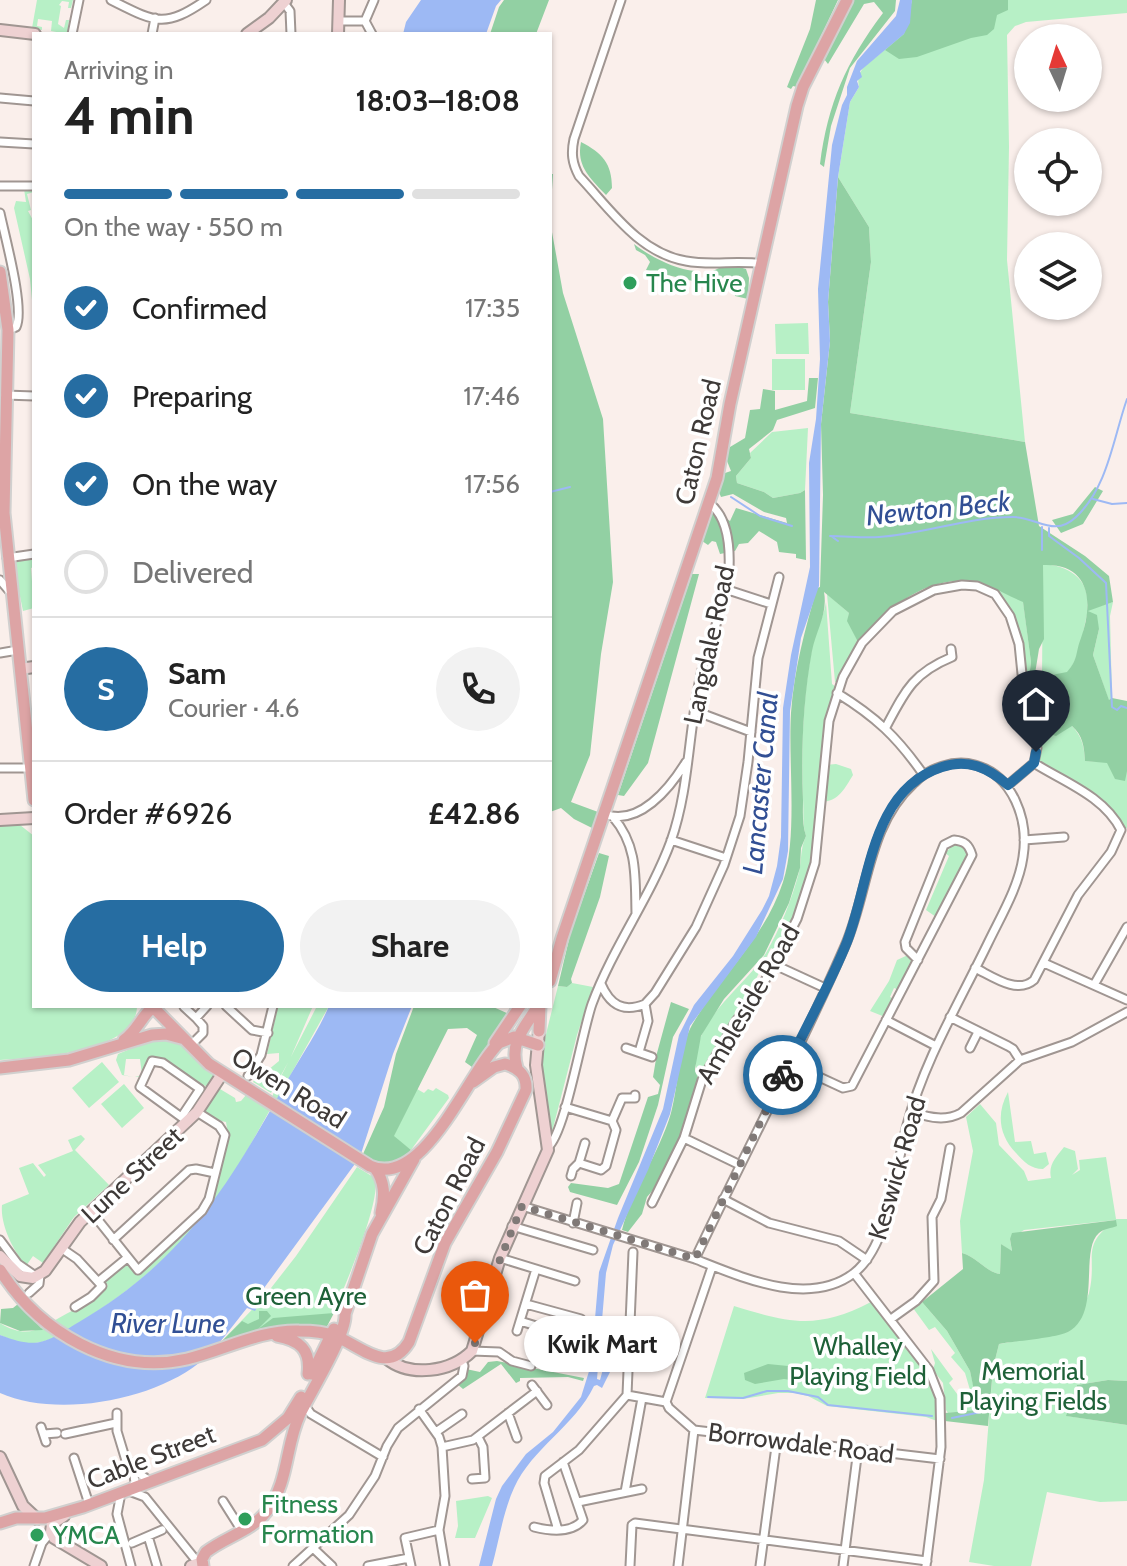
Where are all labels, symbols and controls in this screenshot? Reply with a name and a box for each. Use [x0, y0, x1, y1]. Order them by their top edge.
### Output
north arrow [1014, 24, 1102, 112]
map controls [1014, 24, 1102, 320]
text: Arriving in [64, 54, 174, 86]
text: 18:03–18:08 [355, 82, 520, 119]
text: 4 min [64, 84, 194, 147]
button: locate [1014, 128, 1102, 216]
text: On the way · 550 m [64, 211, 283, 243]
button: layers [1014, 232, 1102, 320]
place label: The Hive [646, 267, 742, 299]
marker: The Hive [621, 274, 639, 292]
icon: check [64, 286, 108, 330]
text: Confirmed [132, 290, 267, 327]
text: 17:35 [465, 292, 520, 324]
icon: check [64, 374, 108, 418]
street label: Caton Road [668, 376, 728, 508]
text: Preparing [132, 378, 252, 415]
text: 17:46 [463, 380, 520, 412]
icon: check [64, 462, 108, 506]
text: On the way [132, 466, 277, 503]
text: 17:56 [464, 468, 520, 500]
water label: Newton Beck [864, 483, 1013, 532]
text: Delivered [132, 554, 253, 591]
street label: Langdale Road [677, 563, 741, 727]
button: phone [436, 647, 520, 731]
text: Sam [168, 655, 226, 692]
pin [1002, 670, 1070, 752]
text: S [97, 671, 115, 708]
icon: home [1014, 682, 1058, 726]
water label: Lancaster Canal [735, 690, 785, 876]
text: Courier · 4.6 [168, 692, 300, 724]
text: Order #6926 [64, 795, 232, 832]
text: £42.86 [428, 795, 520, 832]
button: Help [64, 900, 284, 992]
button: Share [300, 900, 520, 992]
street label: Ambleside Road [689, 919, 807, 1089]
courier [743, 1035, 823, 1115]
street label: Owen Road [226, 1040, 352, 1136]
icon: bike [761, 1053, 805, 1097]
street label: Keswick Road [861, 1092, 933, 1244]
street label: Lune Street [75, 1120, 190, 1230]
street label: Caton Road [406, 1132, 492, 1260]
pin [441, 1261, 509, 1343]
icon: bag [453, 1273, 497, 1317]
park label: Green Ayre [245, 1280, 367, 1312]
water label: River Lune [111, 1306, 226, 1340]
callout: Kwik Mart [523, 1315, 679, 1371]
text: Kwik Mart [547, 1328, 657, 1360]
park label: Whalley Playing Field [789, 1330, 927, 1392]
park label: Memorial Playing Fields [959, 1355, 1107, 1417]
street label: Borrowdale Road [706, 1416, 896, 1470]
street label: Cable Street [82, 1418, 220, 1496]
place label: Fitness Formation [261, 1488, 374, 1550]
marker: Fitness Formation [236, 1510, 254, 1528]
place label: YMCA [52, 1519, 120, 1551]
marker: YMCA [28, 1526, 46, 1544]

